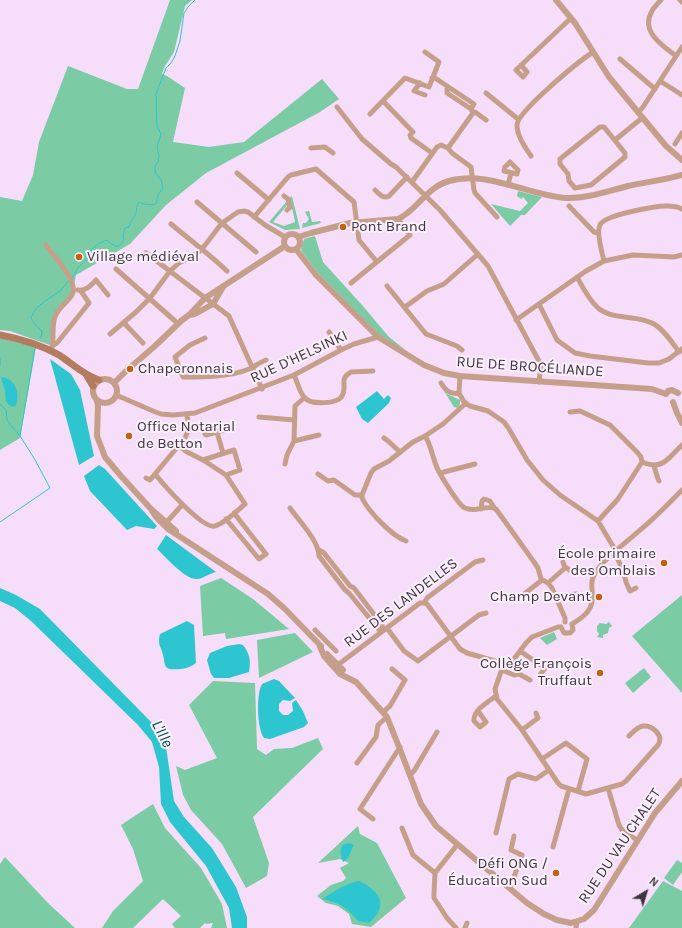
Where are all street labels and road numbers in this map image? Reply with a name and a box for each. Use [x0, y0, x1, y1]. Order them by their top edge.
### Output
street label: RUE D'HELSINKI [248, 327, 350, 387]
street label: RUE DE BROCÉLIANDE [456, 353, 604, 381]
street label: RUE DES LANDELLES [341, 554, 461, 652]
street label: RUE DU VAU CHALET [575, 785, 665, 907]

